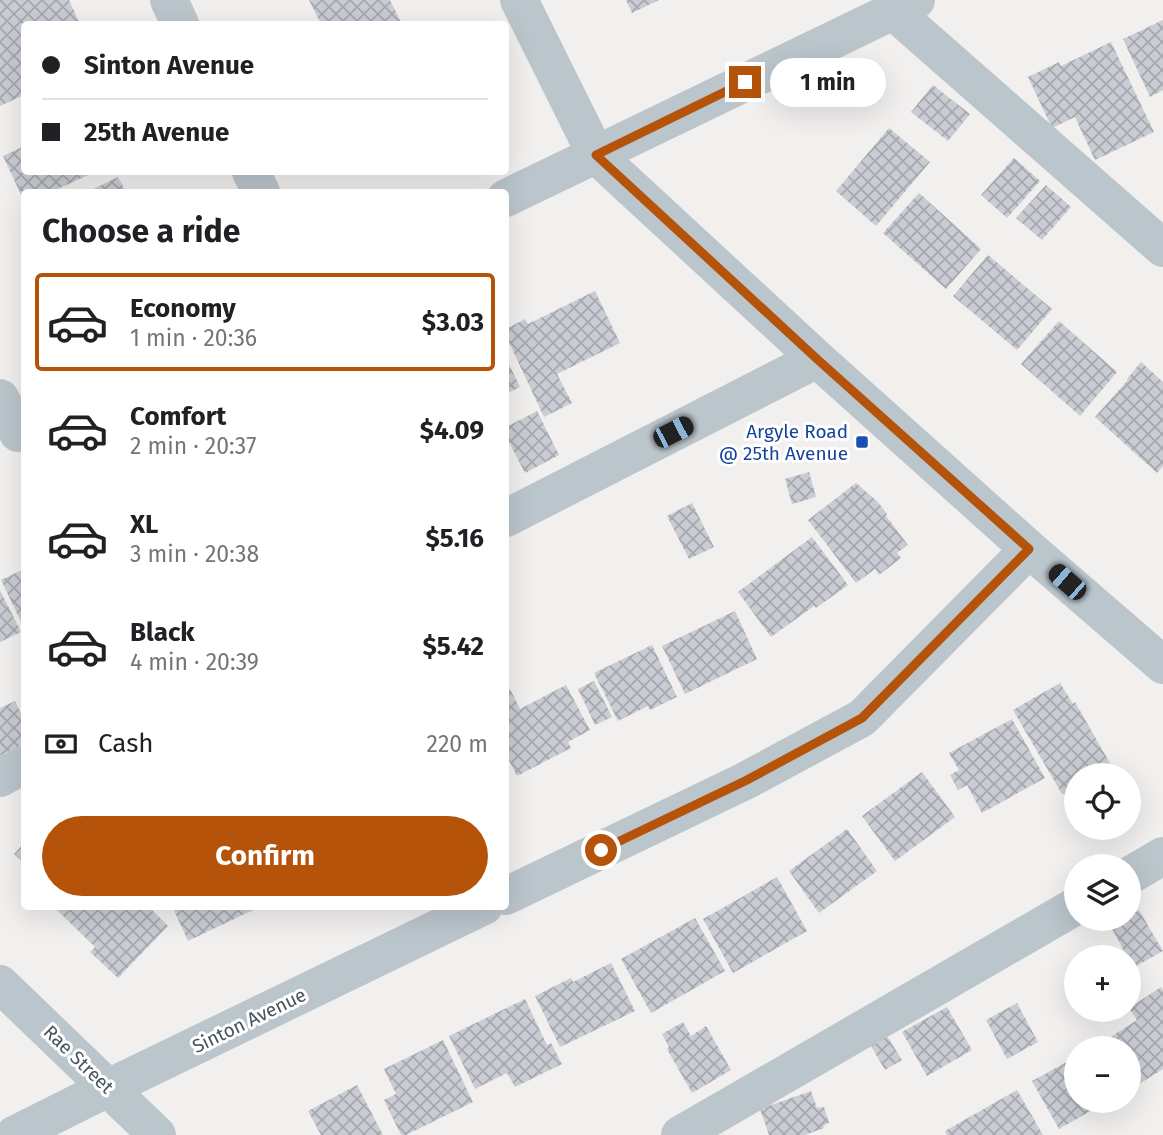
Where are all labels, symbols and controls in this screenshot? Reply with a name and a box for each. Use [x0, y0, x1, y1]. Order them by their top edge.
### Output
text: Sinton Avenue [84, 50, 254, 81]
callout: 1 min [770, 57, 885, 106]
route end [729, 66, 761, 98]
text: 1 min [800, 68, 856, 96]
text: 25th Avenue [84, 117, 229, 148]
text: Choose a ride [42, 212, 240, 250]
icon: car [46, 291, 109, 354]
text: Economy [130, 293, 236, 324]
text: $3.03 [422, 307, 484, 338]
text: 1 min · 20:36 [130, 324, 257, 352]
icon: car [46, 399, 109, 462]
text: Comfort [130, 401, 226, 432]
car [650, 413, 697, 451]
text: $4.09 [420, 415, 484, 446]
place label: Argyle Road @ 25th Avenue [719, 420, 848, 465]
text: 2 min · 20:37 [130, 432, 256, 460]
marker: Argyle Road @ 25th Avenue [854, 434, 870, 450]
icon: car [46, 507, 109, 570]
text: XL [130, 509, 158, 540]
text: $5.16 [425, 523, 484, 554]
text: 3 min · 20:38 [130, 540, 259, 568]
car [1045, 560, 1090, 604]
icon: car [46, 615, 109, 678]
text: Black [130, 617, 195, 648]
text: $5.42 [423, 631, 484, 662]
text: 4 min · 20:39 [130, 648, 259, 676]
icon: cash [42, 725, 80, 763]
text: Cash [98, 728, 154, 759]
text: 220 m [427, 730, 488, 758]
map controls [1064, 763, 1141, 1113]
button: locate [1064, 763, 1141, 840]
button: Confirm [42, 816, 488, 896]
route start [585, 834, 617, 866]
button: layers [1064, 854, 1141, 931]
button: + [1064, 945, 1141, 1022]
street label: Sinton Avenue [189, 983, 310, 1058]
street label: Rae Street [39, 1020, 119, 1098]
button: − [1064, 1036, 1141, 1113]

